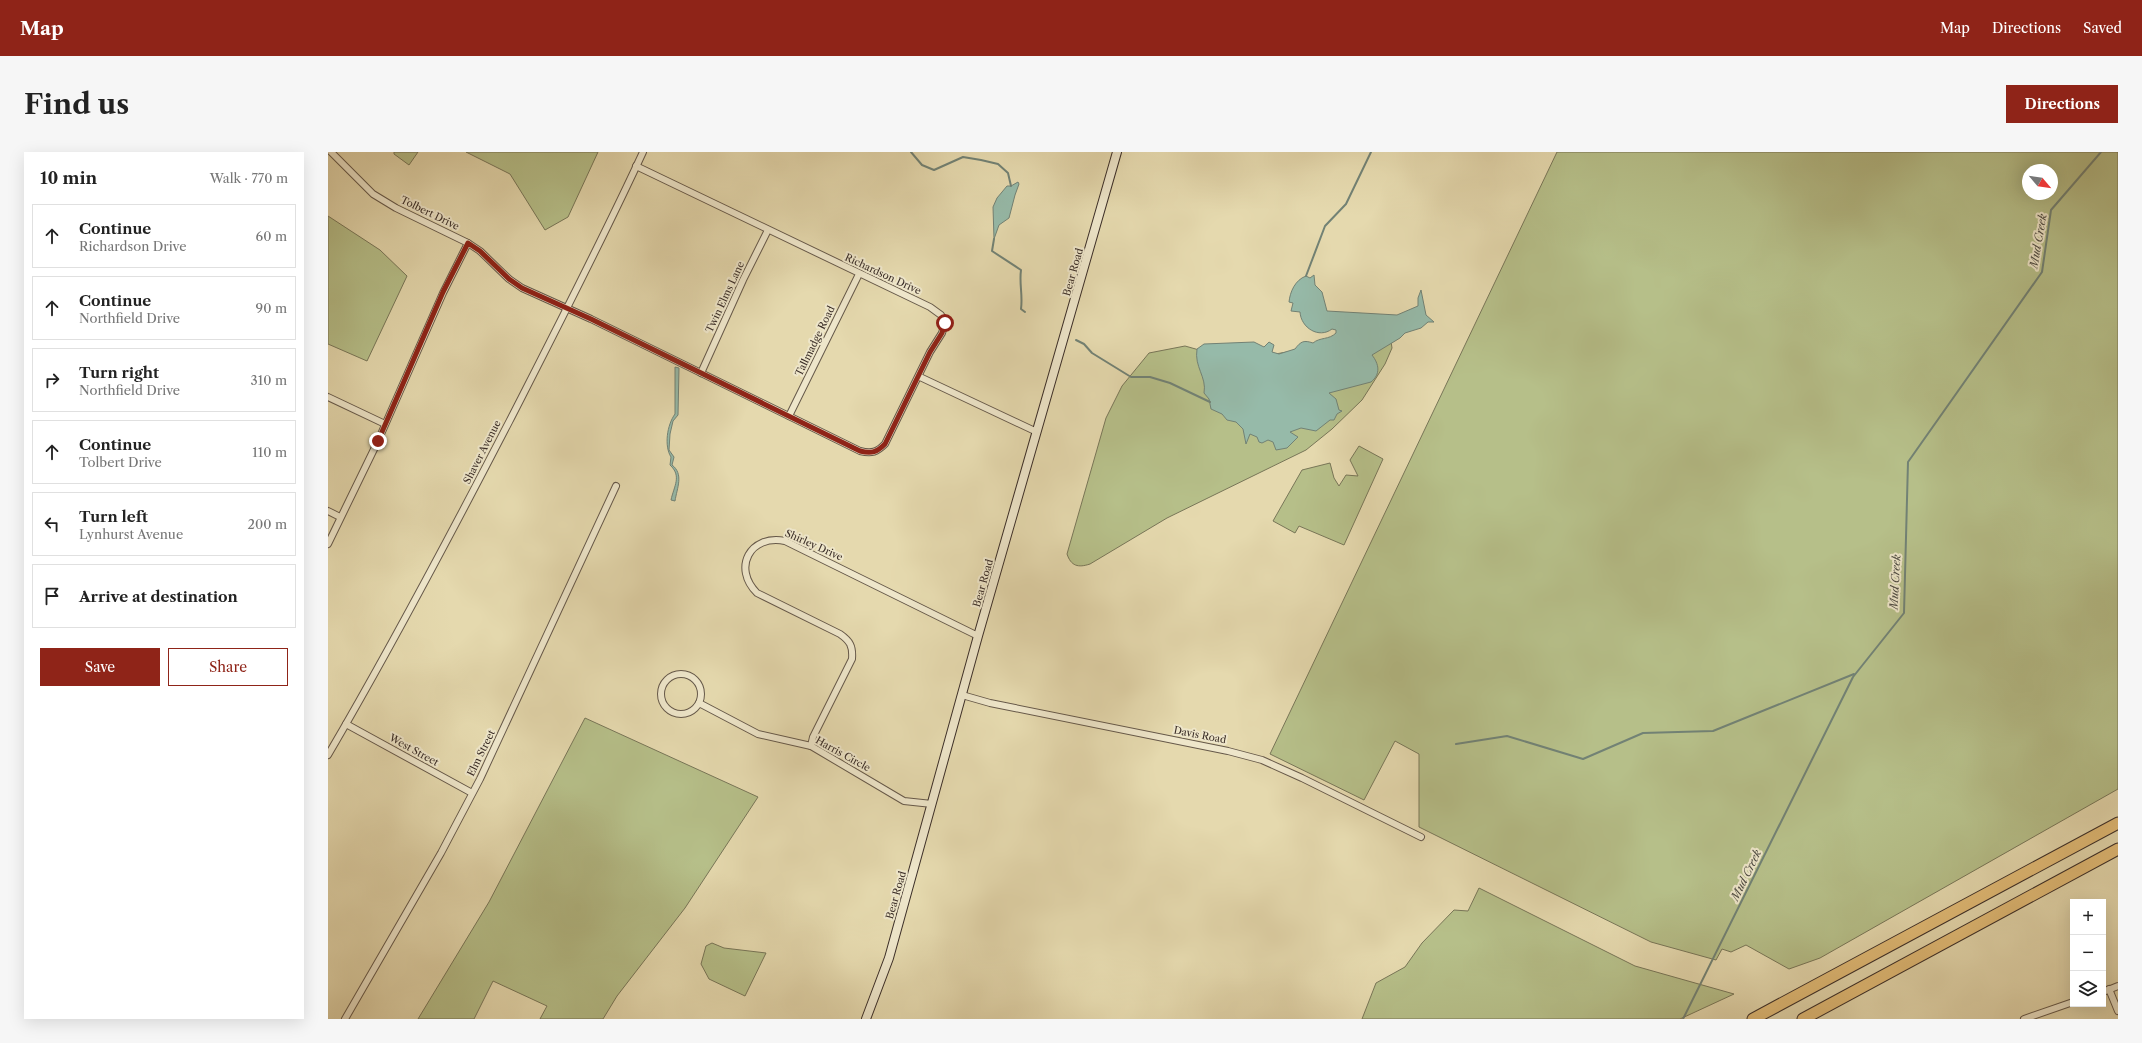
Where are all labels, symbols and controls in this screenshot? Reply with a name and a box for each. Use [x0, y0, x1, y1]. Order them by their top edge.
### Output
text: Map [20, 17, 64, 40]
text: Map [1940, 19, 1970, 37]
text: Directions [1992, 19, 2061, 37]
text: Saved [2083, 19, 2122, 37]
button: Directions [2006, 85, 2118, 123]
text: Find us [24, 87, 129, 121]
north arrow [2022, 164, 2058, 200]
text: 10 min [40, 168, 97, 188]
text: Walk · 770 m [210, 170, 288, 186]
street label: Tolbert Drive [399, 193, 462, 233]
water label: Mud Creek [2026, 213, 2050, 271]
text: Continue [79, 219, 151, 238]
icon: ahead [41, 225, 63, 247]
text: 60 m [256, 228, 287, 244]
text: Richardson Drive [79, 238, 187, 254]
street label: Bear Road [1060, 247, 1086, 297]
street label: Richardson Drive [843, 251, 924, 298]
street label: Twin Elms Lane [703, 259, 747, 335]
text: Continue [79, 291, 151, 310]
icon: ahead [41, 297, 63, 319]
text: 90 m [256, 300, 287, 316]
street label: Tallmadge Road [792, 304, 838, 378]
text: Northfield Drive [79, 310, 180, 326]
route start [936, 314, 954, 332]
text: Turn right [79, 363, 159, 382]
icon: right [41, 369, 63, 391]
text: 310 m [251, 372, 287, 388]
text: Northfield Drive [79, 382, 180, 398]
street label: Shaver Avenue [460, 418, 504, 486]
route end [369, 432, 387, 450]
text: Continue [79, 435, 151, 454]
icon: ahead [41, 441, 63, 463]
text: 110 m [252, 444, 287, 460]
text: Tolbert Drive [79, 454, 162, 470]
text: Turn left [79, 507, 148, 526]
icon: left [41, 513, 63, 535]
text: 200 m [247, 516, 287, 532]
text: Lynhurst Avenue [79, 526, 183, 542]
street label: Shirley Drive [783, 526, 845, 564]
water label: Mud Creek [1886, 554, 1903, 612]
street label: Bear Road [970, 558, 996, 608]
icon: arrive [41, 585, 63, 607]
text: Arrive at destination [79, 587, 238, 606]
button: Save [40, 648, 160, 686]
button: Share [168, 648, 288, 686]
street label: Davis Road [1173, 724, 1227, 746]
street label: Elm Street [464, 727, 498, 778]
street label: West Street [386, 731, 441, 769]
street label: Harris Circle [813, 734, 873, 775]
water label: Mud Creek [1727, 847, 1764, 905]
street label: Bear Road [883, 870, 909, 920]
map controls [2070, 899, 2106, 1007]
button: + [2070, 899, 2106, 935]
button: − [2070, 935, 2106, 971]
button: layers [2070, 971, 2106, 1007]

